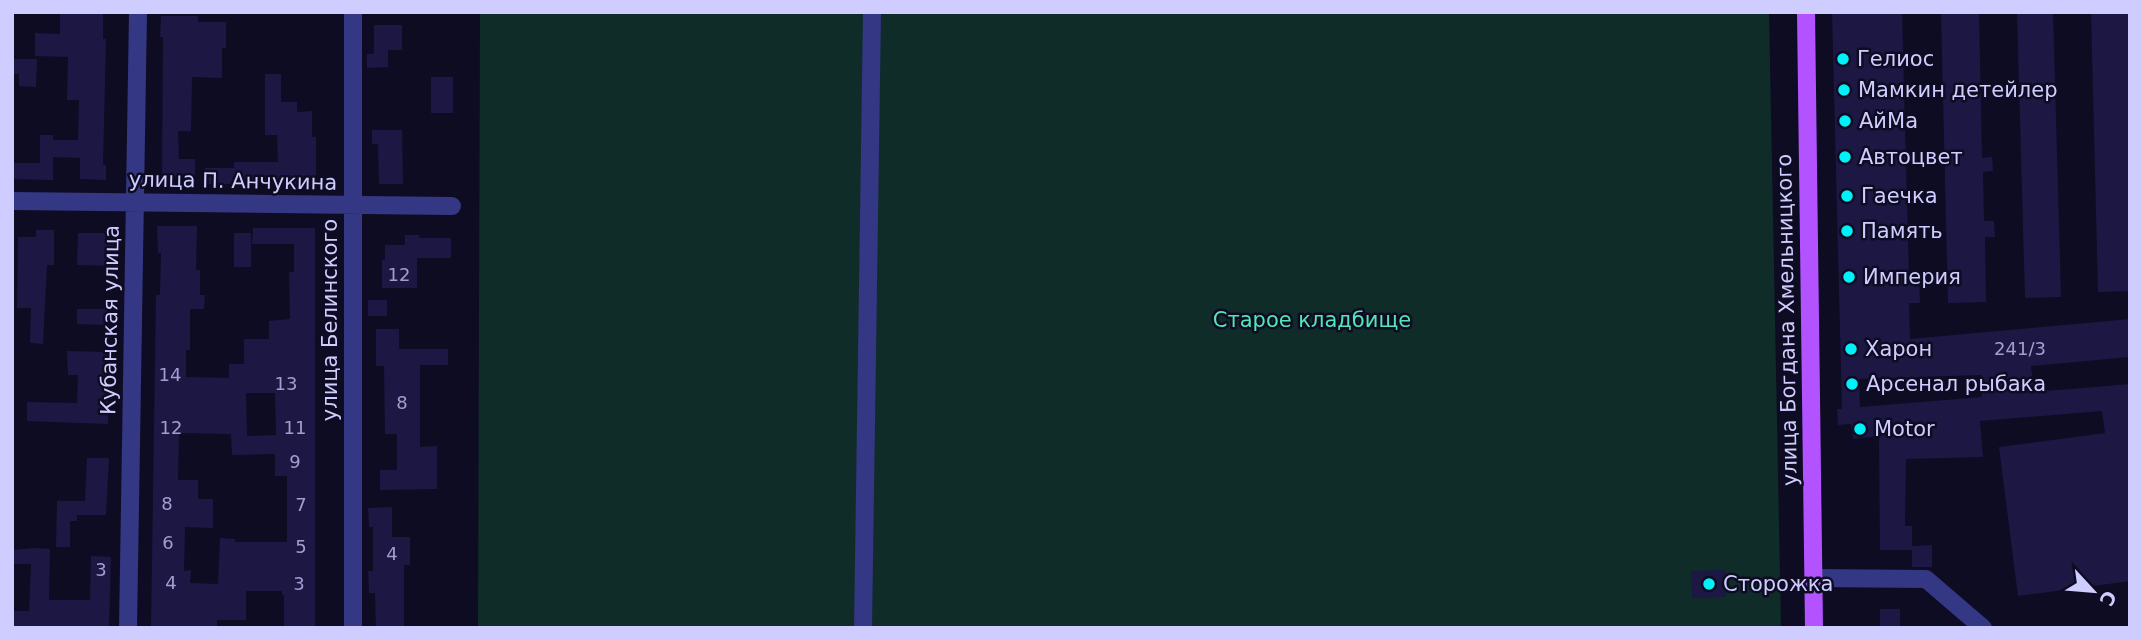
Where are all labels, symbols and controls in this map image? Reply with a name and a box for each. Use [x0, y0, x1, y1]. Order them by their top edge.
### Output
place label: Гелиос [1857, 47, 1934, 71]
marker: Гелиос [1835, 51, 1851, 67]
place label: Мамкин детейлер [1858, 78, 2057, 102]
marker: Мамкин детейлер [1836, 82, 1852, 98]
place label: АйМа [1859, 109, 1918, 133]
marker: АйМа [1837, 113, 1853, 129]
place label: Автоцвет [1859, 145, 1963, 169]
marker: Автоцвет [1837, 149, 1853, 165]
street label: улица Богдана Хмельницкого [1772, 154, 1802, 486]
street label: улица П. Анчукина [129, 167, 337, 195]
place label: Гаечка [1861, 184, 1938, 208]
marker: Гаечка [1839, 188, 1855, 204]
street label: улица Белинского [318, 219, 342, 421]
place label: Память [1861, 219, 1943, 243]
marker: Память [1839, 223, 1855, 239]
street label: Кубанская улица [96, 225, 124, 415]
house number: 12 [388, 264, 410, 285]
place label: Империя [1863, 265, 1961, 289]
marker: Империя [1841, 269, 1857, 285]
park label: Старое кладбище [1213, 308, 1411, 332]
place label: Харон [1865, 337, 1932, 361]
house number: 241/3 [1994, 338, 2046, 359]
marker: Харон [1843, 341, 1859, 357]
house number: 14 [159, 364, 181, 385]
place label: Арсенал рыбака [1866, 372, 2046, 396]
house number: 13 [275, 373, 297, 394]
marker: Арсенал рыбака [1844, 376, 1860, 392]
house number: 8 [396, 392, 408, 413]
house number: 12 [160, 417, 182, 438]
house number: 11 [284, 417, 306, 438]
place label: Motor [1874, 417, 1935, 441]
marker: Motor [1852, 421, 1868, 437]
house number: 9 [289, 451, 301, 472]
house number: 8 [161, 493, 173, 514]
house number: 7 [295, 494, 307, 515]
house number: 6 [162, 532, 174, 553]
house number: 5 [295, 536, 307, 557]
house number: 4 [386, 543, 398, 564]
north arrow [2058, 556, 2128, 626]
house number: 3 [95, 559, 107, 580]
house number: 4 [165, 572, 177, 593]
place label: Сторожка [1723, 572, 1833, 596]
house number: 3 [293, 573, 305, 594]
marker: Сторожка [1701, 576, 1717, 592]
text: С [2095, 587, 2121, 610]

